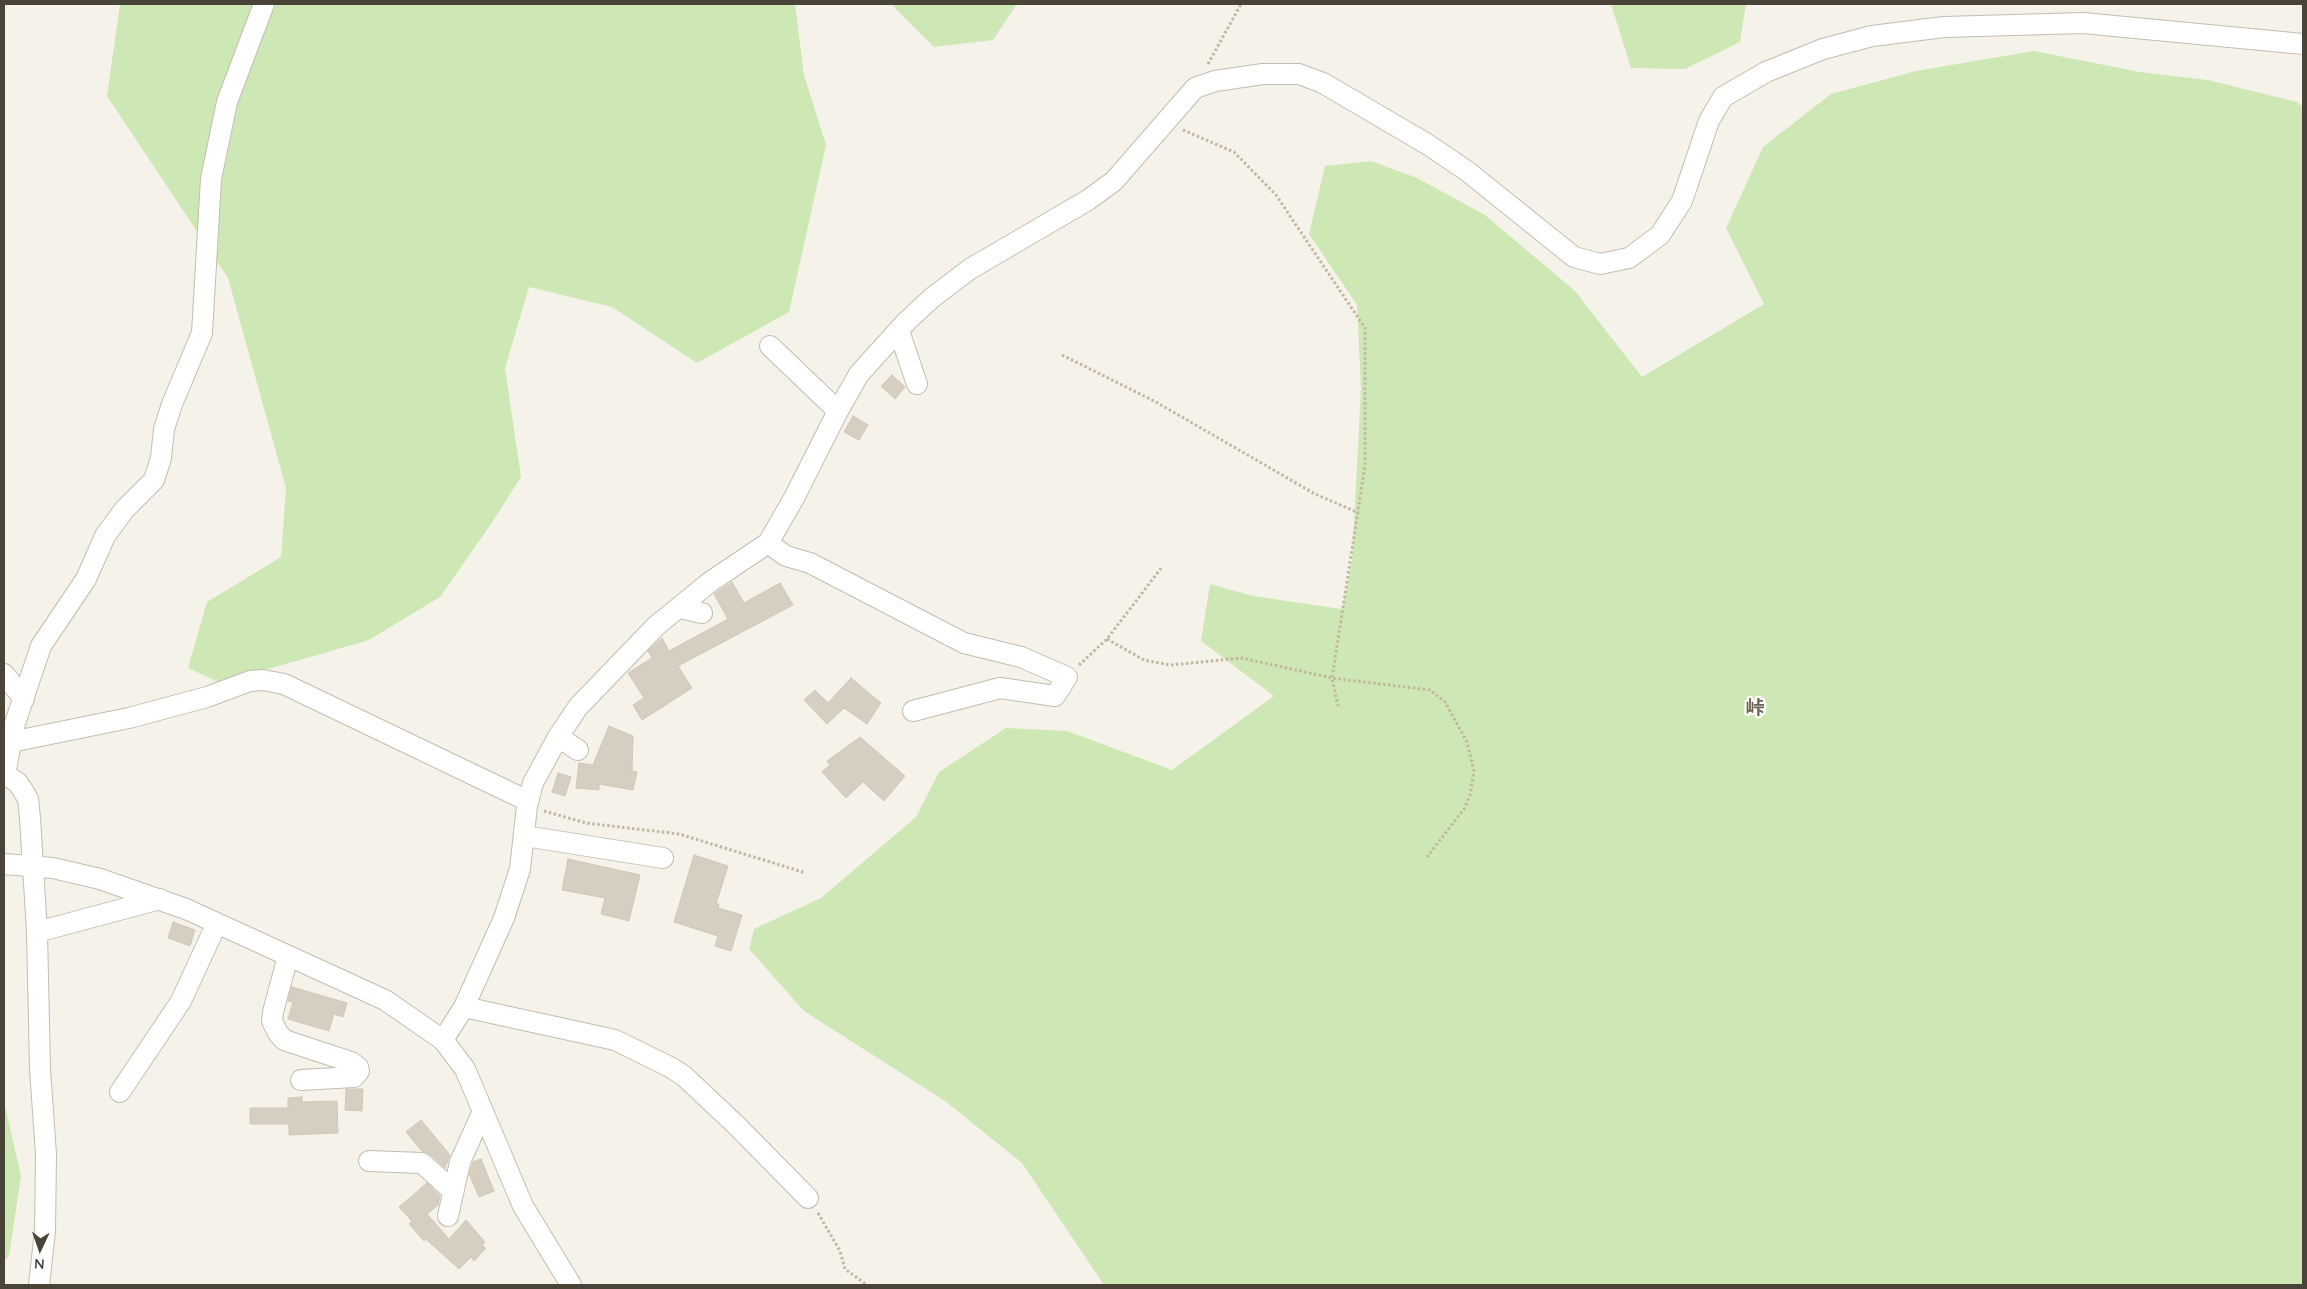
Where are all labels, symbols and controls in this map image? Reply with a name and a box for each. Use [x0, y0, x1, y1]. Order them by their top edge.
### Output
district label: 峠 [1746, 697, 1764, 719]
north arrow [15, 1224, 65, 1274]
text: N [34, 1255, 45, 1273]

